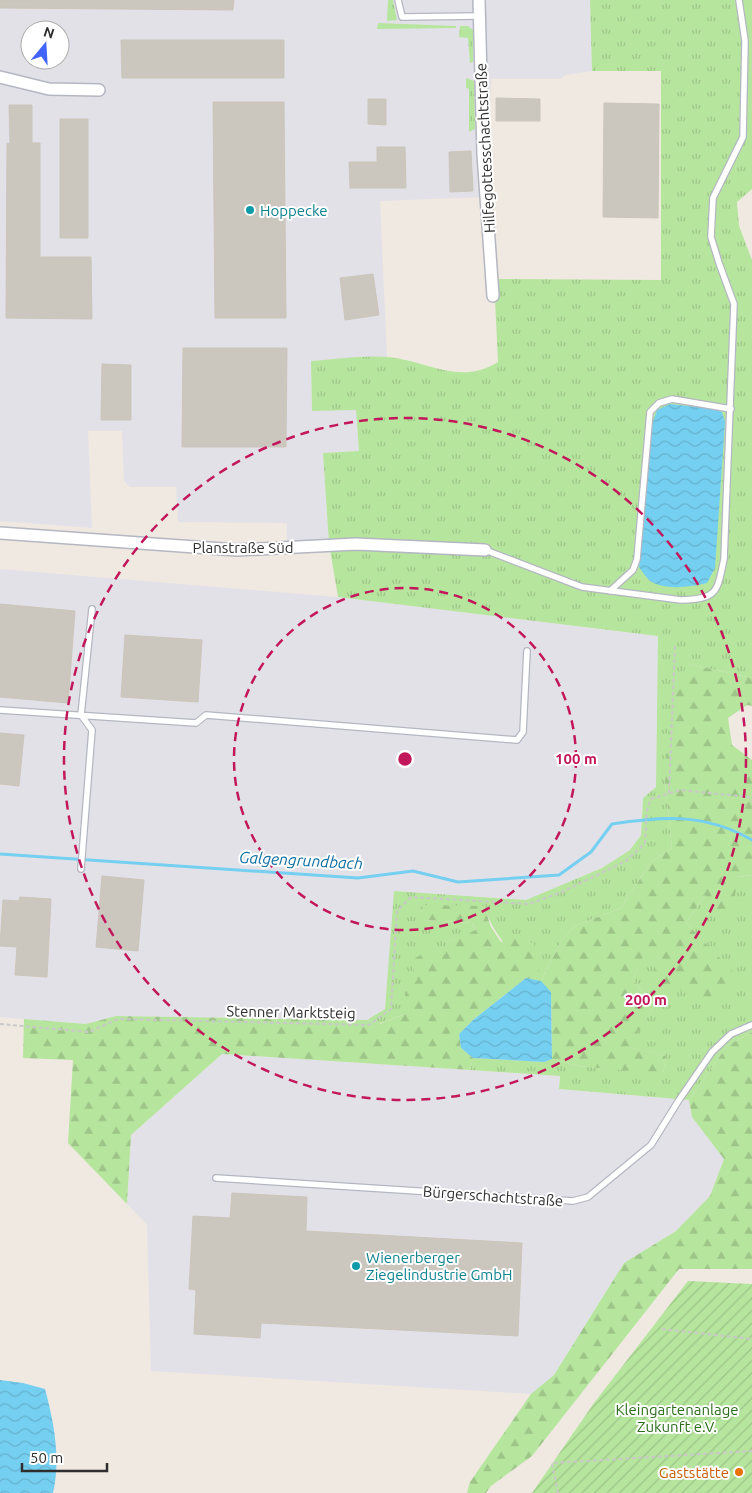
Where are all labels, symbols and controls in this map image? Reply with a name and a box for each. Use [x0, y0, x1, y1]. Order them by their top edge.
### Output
north arrow [20, 20, 70, 70]
text: N [42, 23, 56, 42]
street label: Hilfegottesschachtstraße [472, 63, 498, 233]
place label: Hoppecke [260, 202, 328, 219]
marker: Hoppecke [244, 204, 256, 216]
street label: Planstraße Süd [193, 539, 293, 556]
centre of rings [396, 750, 414, 768]
text: 100 m [555, 750, 597, 767]
water label: Galgengrundbach [239, 848, 363, 872]
text: 200 m [625, 991, 667, 1008]
street label: Stenner Marktsteig [226, 1002, 356, 1022]
street label: Bürgerschachtstraße [422, 1183, 564, 1209]
place label: Wienerberger Ziegelindustrie GmbH [366, 1249, 513, 1283]
marker: Wienerberger Ziegelindustrie GmbH [350, 1260, 362, 1272]
park label: Kleingartenanlage Zukunft e.V. [615, 1401, 739, 1435]
scale bar [22, 1440, 108, 1472]
text: 50 m [30, 1449, 63, 1466]
place label: Gaststätte [659, 1464, 729, 1481]
marker: Gaststätte [733, 1466, 745, 1478]

